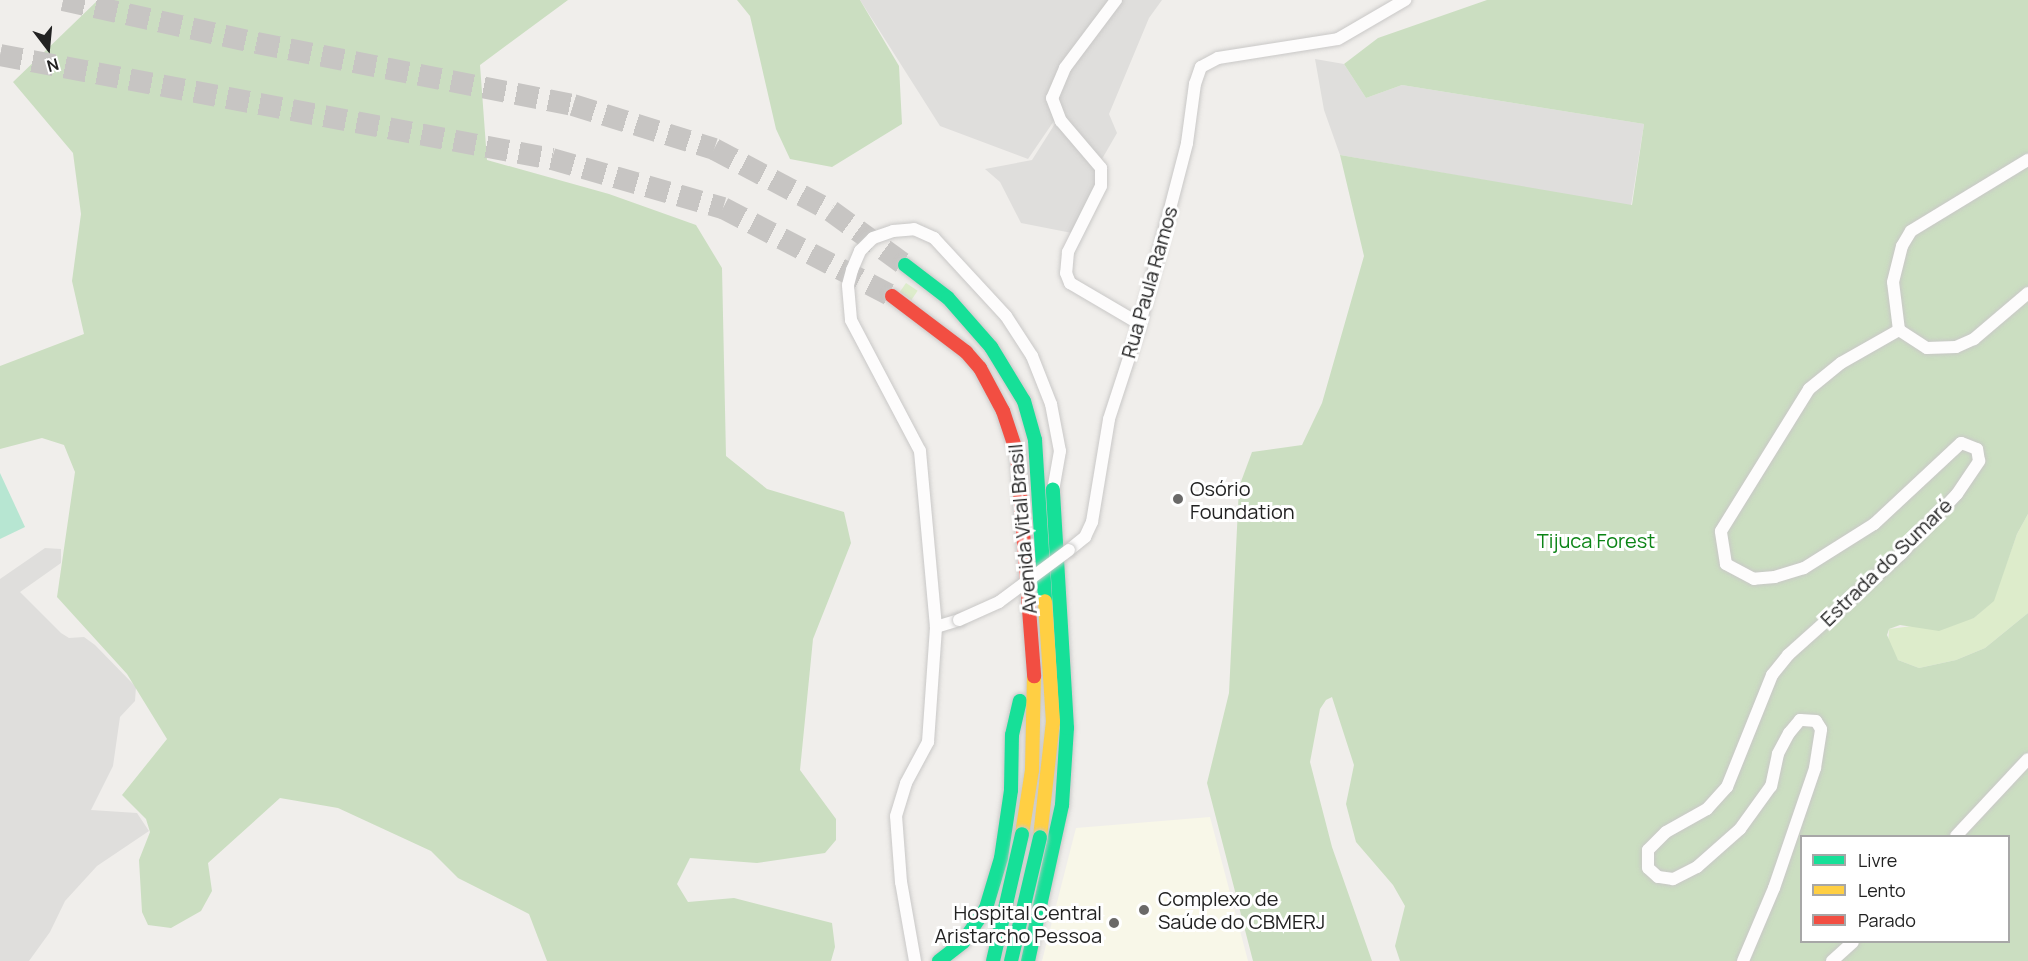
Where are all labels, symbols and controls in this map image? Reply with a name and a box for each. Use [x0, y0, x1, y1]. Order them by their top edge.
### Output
north arrow [18, 18, 78, 78]
text: N [44, 53, 62, 77]
street label: Rua Paula Ramos [1116, 203, 1182, 361]
street label: Avenida Vital Brasil [1003, 443, 1041, 615]
place label: Osório Foundation [1190, 476, 1295, 523]
marker: Osório Foundation [1171, 492, 1185, 506]
street label: Estrada do Sumaré [1815, 493, 1957, 631]
park label: Tijuca Forest [1537, 528, 1655, 552]
legend [1800, 835, 2010, 943]
text: Livre [1858, 848, 1897, 872]
text: Lento [1858, 878, 1906, 902]
place label: Complexo de Saúde do CBMERJ [1158, 886, 1325, 933]
place label: Hospital Central Aristarcho Pessoa [934, 900, 1102, 947]
marker: Complexo de Saúde do CBMERJ [1135, 901, 1153, 919]
text: Parado [1858, 908, 1916, 932]
marker: Hospital Central Aristarcho Pessoa [1107, 916, 1121, 930]

